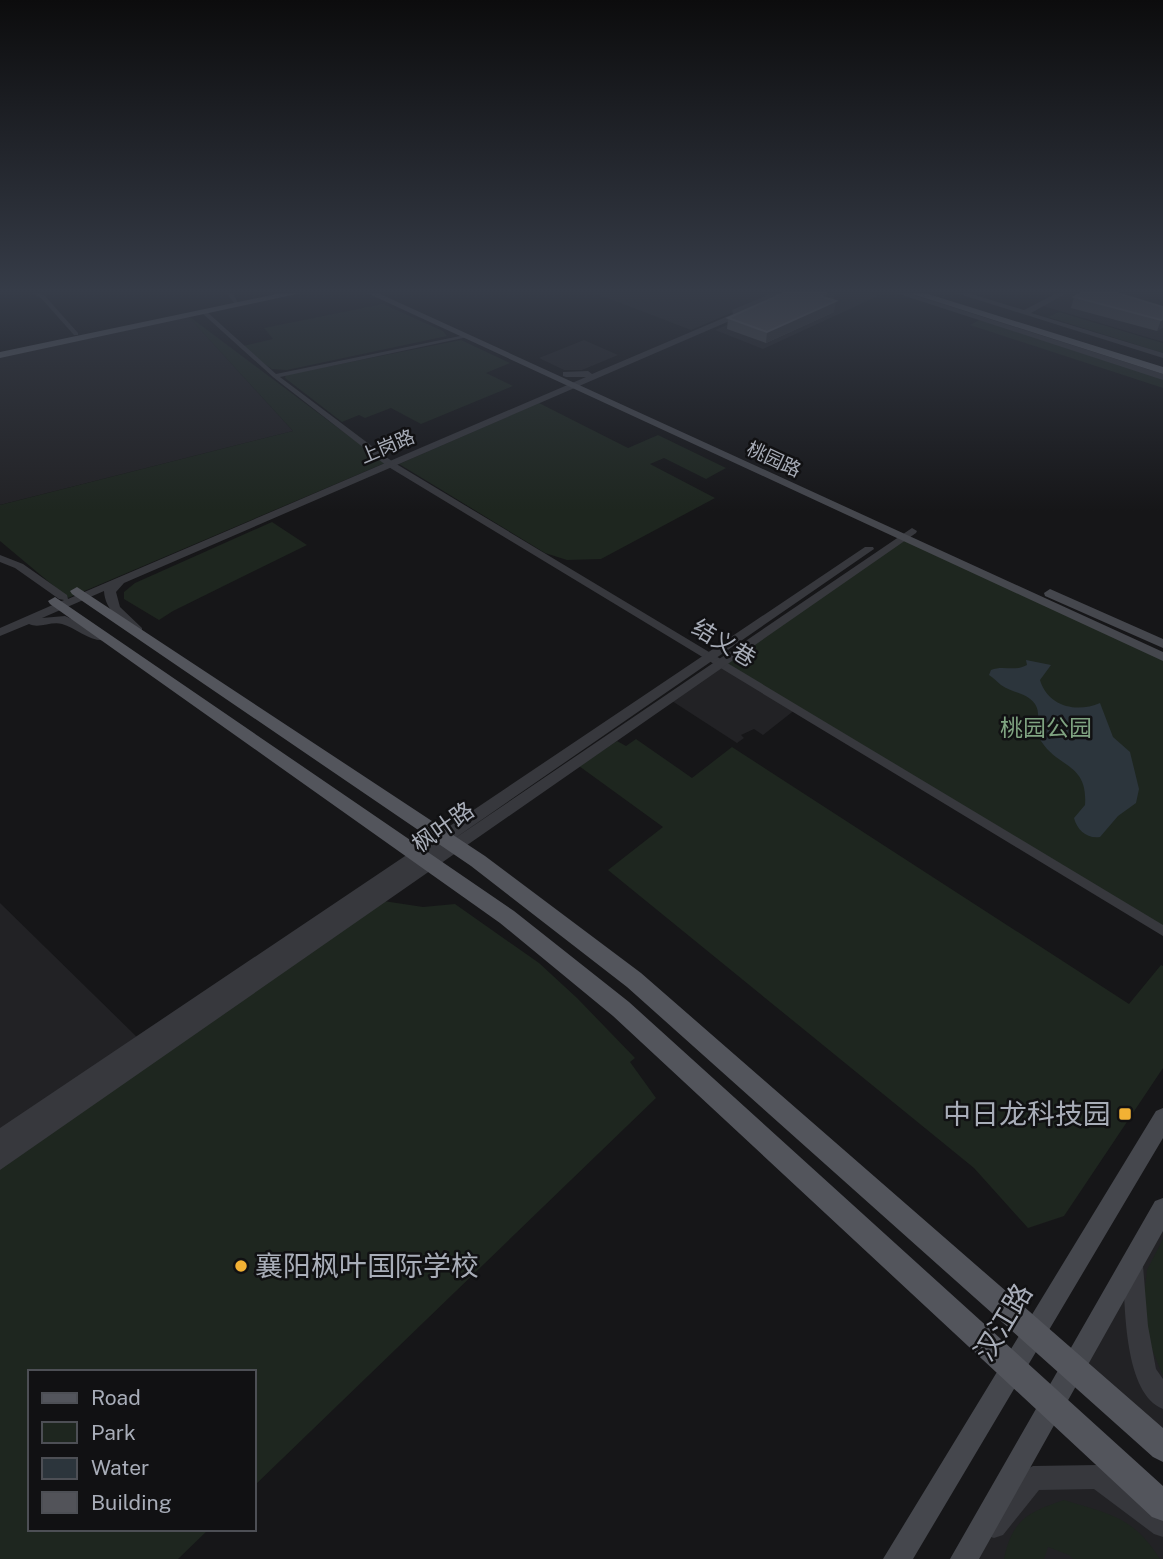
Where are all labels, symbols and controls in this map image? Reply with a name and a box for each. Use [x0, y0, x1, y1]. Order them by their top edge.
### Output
street label: 上岗路 [356, 425, 418, 467]
street label: 桃园路 [744, 437, 804, 481]
street label: 结义巷 [688, 613, 761, 672]
park label: 桃园公园 [1000, 714, 1092, 741]
street label: 枫叶路 [407, 796, 479, 857]
place label: 中日龙科技园 [943, 1097, 1111, 1130]
marker: 中日龙科技园 [1117, 1106, 1133, 1122]
place label: 襄阳枫叶国际学校 [255, 1249, 479, 1282]
marker: 襄阳枫叶国际学校 [233, 1258, 249, 1274]
street label: 汉江路 [967, 1277, 1038, 1366]
legend [28, 1370, 256, 1531]
text: Road [91, 1385, 141, 1410]
text: Park [91, 1420, 136, 1445]
text: Water [91, 1455, 149, 1480]
text: Building [91, 1490, 172, 1515]

